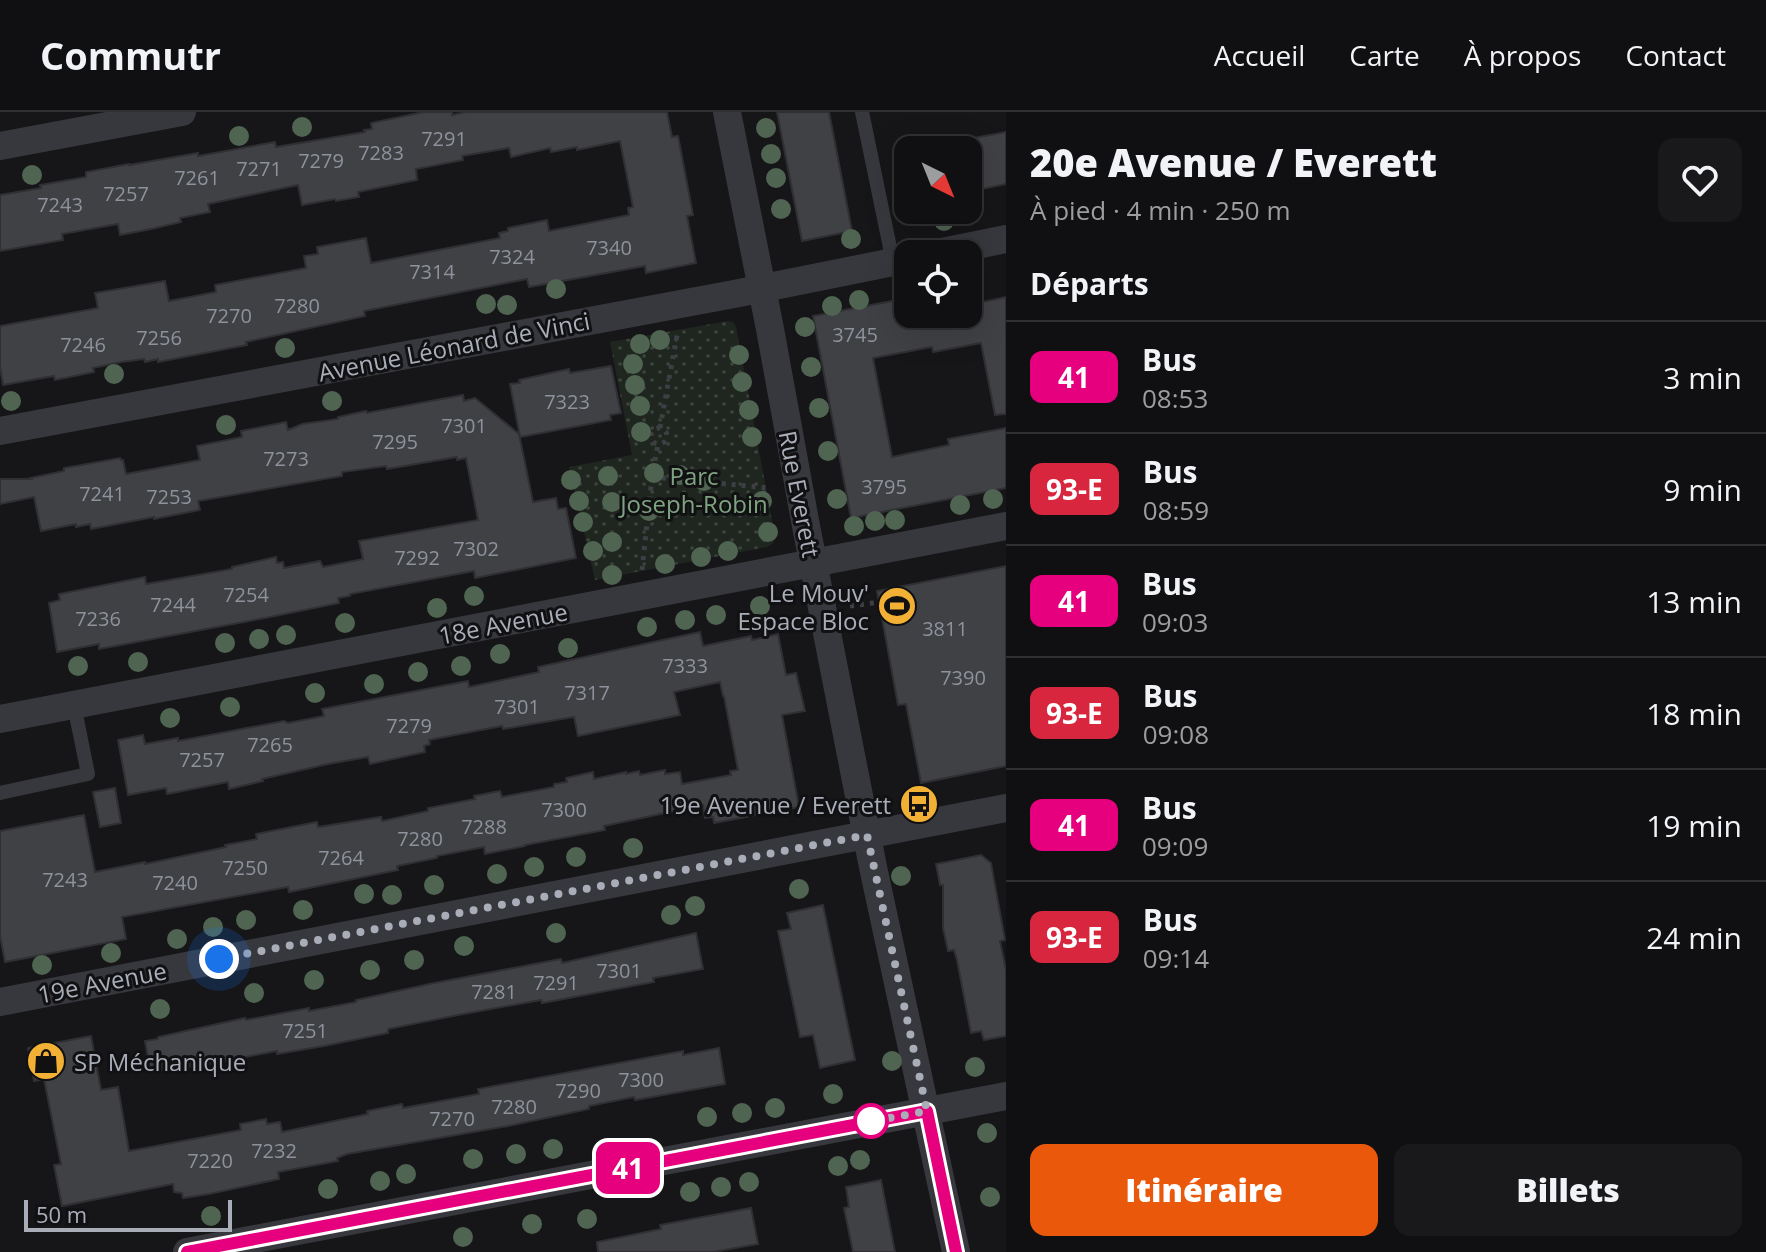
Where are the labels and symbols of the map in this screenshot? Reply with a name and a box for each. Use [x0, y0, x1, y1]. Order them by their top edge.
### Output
house number: 7291 [421, 125, 467, 152]
north arrow [894, 136, 982, 224]
house number: 7283 [358, 139, 404, 166]
house number: 7279 [298, 147, 344, 174]
house number: 7271 [236, 155, 282, 182]
house number: 7261 [174, 164, 220, 191]
house number: 7257 [103, 180, 149, 207]
house number: 7243 [37, 191, 83, 218]
house number: 7340 [586, 234, 632, 261]
house number: 7324 [489, 243, 535, 270]
house number: 7314 [409, 258, 455, 285]
house number: 7280 [274, 292, 320, 319]
house number: 7270 [206, 302, 252, 329]
street label: Avenue Léonard de Vinci [315, 303, 593, 389]
house number: 3745 [832, 321, 878, 348]
house number: 7256 [136, 324, 182, 351]
house number: 7246 [60, 331, 106, 358]
house number: 7323 [544, 388, 590, 415]
house number: 7301 [441, 412, 487, 439]
house number: 7295 [372, 428, 418, 455]
street label: Rue Everett [772, 428, 828, 560]
house number: 7273 [263, 445, 309, 472]
park label: Parc Joseph-Robin [618, 459, 768, 520]
house number: 3795 [861, 473, 907, 500]
house number: 7241 [79, 480, 125, 507]
house number: 7253 [146, 483, 192, 510]
house number: 7302 [453, 535, 499, 562]
house number: 7292 [394, 544, 440, 571]
place label: Le Mouv' Espace Bloc [738, 576, 869, 637]
house number: 7254 [223, 581, 269, 608]
sports icon: Le Mouv' Espace Bloc [876, 585, 918, 627]
house number: 7244 [150, 591, 196, 618]
street label: 18e Avenue [436, 594, 570, 652]
house number: 7236 [75, 605, 121, 632]
house number: 3811 [922, 615, 968, 642]
house number: 7333 [662, 652, 708, 679]
house number: 7390 [940, 664, 986, 691]
house number: 7317 [564, 679, 610, 706]
house number: 7301 [494, 693, 540, 720]
house number: 7279 [386, 712, 432, 739]
house number: 7265 [247, 731, 293, 758]
house number: 7257 [179, 746, 225, 773]
bus stop icon: 19e Avenue / Everett [898, 783, 940, 825]
place label: 19e Avenue / Everett [660, 788, 891, 821]
house number: 7300 [541, 796, 587, 823]
house number: 7288 [461, 813, 507, 840]
house number: 7280 [397, 825, 443, 852]
house number: 7264 [318, 844, 364, 871]
house number: 7250 [222, 854, 268, 881]
house number: 7243 [42, 866, 88, 893]
house number: 7240 [152, 869, 198, 896]
your location [199, 939, 239, 979]
street label: 19e Avenue [35, 953, 169, 1011]
house number: 7301 [596, 957, 642, 984]
house number: 7291 [533, 969, 579, 996]
house number: 7281 [471, 978, 517, 1005]
house number: 7251 [282, 1017, 328, 1044]
shop icon: SP Méchanique [25, 1040, 67, 1082]
place label: SP Méchanique [74, 1045, 246, 1078]
house number: 7300 [618, 1066, 664, 1093]
house number: 7290 [555, 1077, 601, 1104]
house number: 7280 [491, 1093, 537, 1120]
unlabelled marker [854, 1104, 888, 1138]
house number: 7270 [429, 1105, 475, 1132]
house number: 7232 [251, 1137, 297, 1164]
line badge: 41 [592, 1142, 664, 1194]
house number: 7220 [187, 1147, 233, 1174]
scale bar [24, 1196, 232, 1232]

